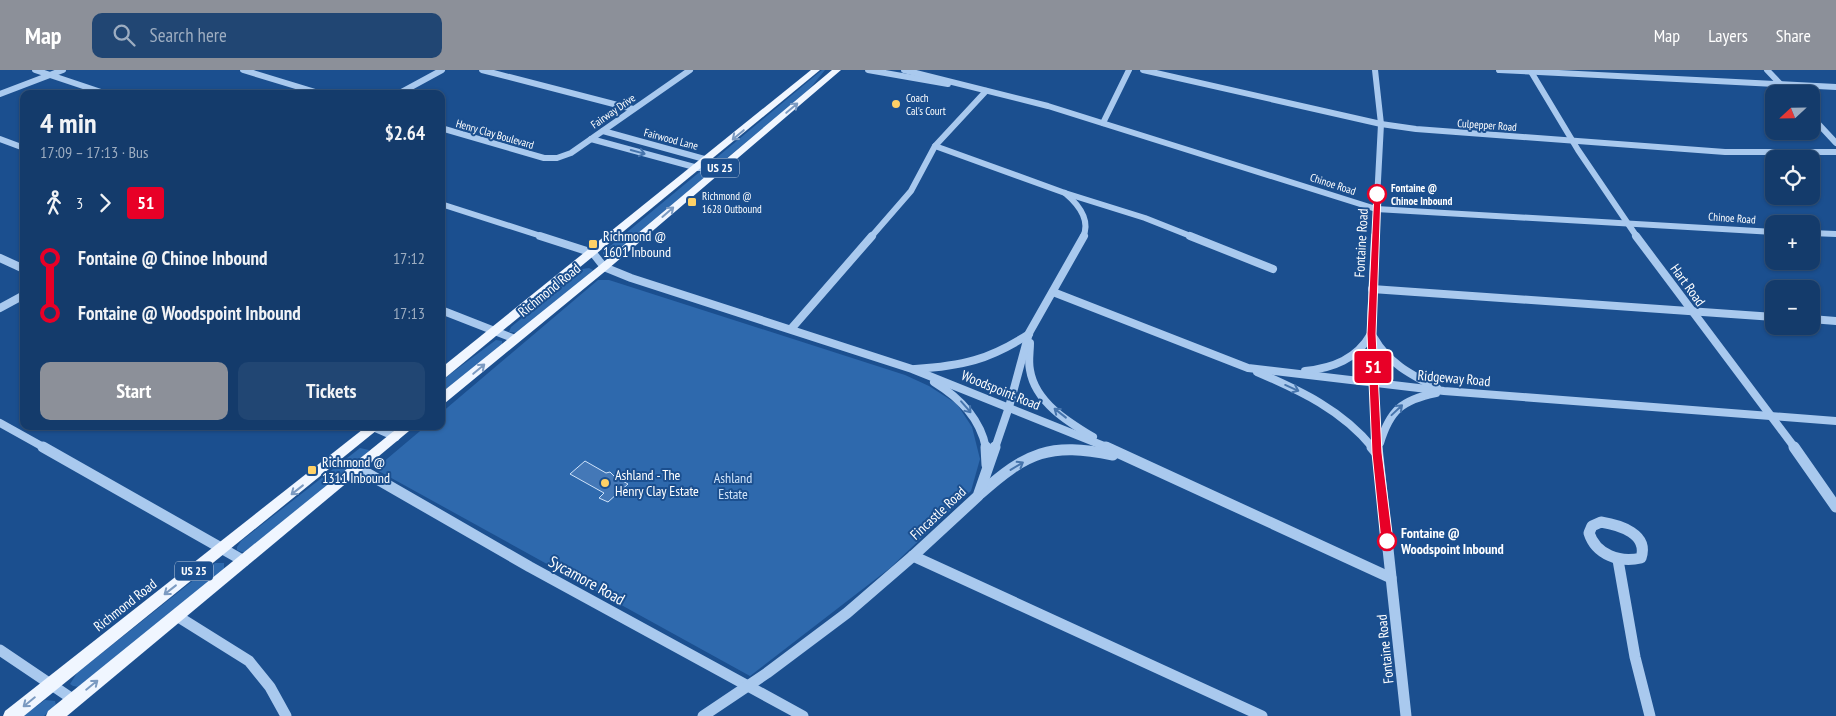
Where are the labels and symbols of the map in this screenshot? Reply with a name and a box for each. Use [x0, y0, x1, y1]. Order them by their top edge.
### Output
north arrow [1765, 85, 1820, 140]
street label: Fairway Drive [588, 90, 638, 131]
place label: Coach Cal's Court [906, 91, 946, 118]
marker: Coach Cal's Court [890, 98, 902, 110]
one-way arrow [785, 102, 798, 113]
street label: Henry Clay Boulevard [454, 116, 536, 152]
street label: Culpepper Road [1457, 116, 1518, 134]
street label: Fairwood Lane [642, 125, 700, 153]
one-way arrow [732, 129, 745, 140]
one-way arrow [630, 148, 646, 157]
road number: US 25 [701, 159, 739, 178]
street label: Chinoe Road [1308, 170, 1358, 198]
place label: Fontaine @ Chinoe Inbound [1391, 181, 1452, 208]
marker: Fontaine @ Chinoe Inbound [1367, 184, 1387, 204]
place label: Richmond @ 1628 Outbound [702, 189, 762, 216]
marker: Richmond @ 1628 Outbound [686, 196, 698, 208]
one-way arrow [661, 207, 674, 218]
street label: Fontaine Road [1350, 208, 1372, 278]
street label: Chinoe Road [1708, 209, 1756, 227]
place label: Richmond @ 1601 Inbound [603, 227, 671, 261]
marker: Richmond @ 1601 Inbound [587, 238, 599, 250]
street label: Richmond Road [514, 259, 584, 321]
street label: Hart Road [1667, 260, 1709, 310]
line badge: 51 [1350, 351, 1396, 383]
one-way arrow [472, 363, 485, 374]
street label: Woodspoint Road [959, 366, 1043, 414]
street label: Ridgeway Road [1417, 366, 1491, 390]
one-way arrow [1284, 383, 1299, 393]
one-way arrow [960, 401, 972, 414]
one-way arrow [1390, 404, 1403, 416]
one-way arrow [1054, 408, 1067, 419]
place label: Richmond @ 1311 Inbound [322, 453, 390, 487]
one-way arrow [1009, 461, 1023, 471]
marker: Richmond @ 1311 Inbound [306, 464, 318, 476]
place label: Ashland - The Henry Clay Estate [615, 466, 699, 500]
park label: Ashland Estate [714, 469, 752, 503]
marker: Ashland - The Henry Clay Estate [599, 477, 611, 489]
street label: Fincastle Road [906, 483, 970, 543]
one-way arrow [291, 484, 304, 495]
place label: Fontaine @ Woodspoint Inbound [1400, 524, 1504, 558]
marker: Fontaine @ Woodspoint Inbound [1377, 531, 1397, 551]
street label: Sycamore Road [545, 551, 629, 609]
road number: US 25 [175, 562, 213, 581]
street label: Richmond Road [90, 575, 160, 635]
one-way arrow [164, 585, 177, 596]
street label: Fontaine Road [1372, 614, 1398, 684]
one-way arrow [85, 680, 98, 691]
one-way arrow [22, 696, 35, 707]

